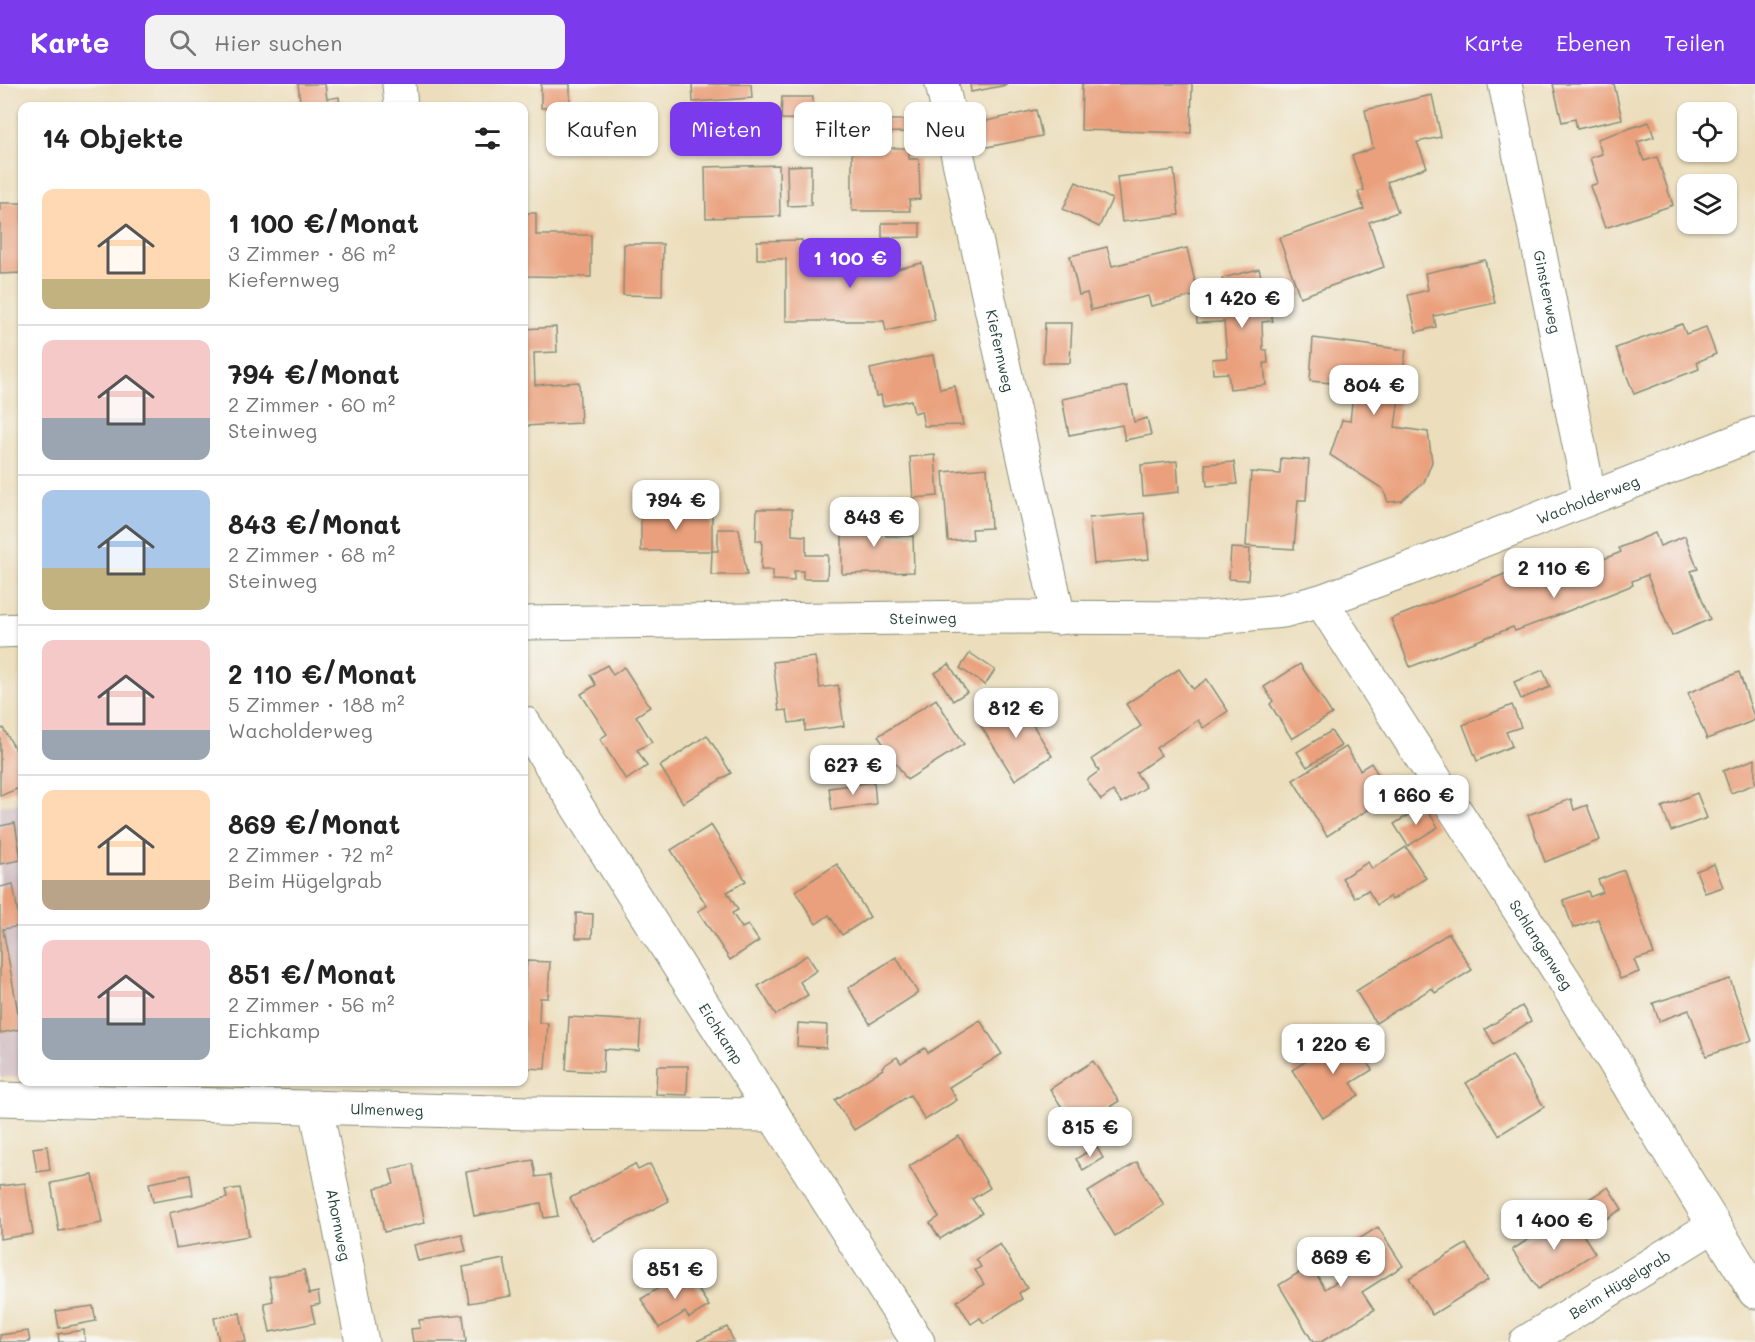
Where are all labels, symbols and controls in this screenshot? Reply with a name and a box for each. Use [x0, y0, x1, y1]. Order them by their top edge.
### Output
search box [145, 15, 565, 69]
text: Karte [30, 24, 109, 60]
icon: search [166, 26, 199, 59]
text: Hier suchen [214, 28, 342, 57]
text: Karte [1465, 29, 1523, 56]
text: Ebenen [1556, 29, 1631, 56]
text: Teilen [1664, 29, 1725, 56]
chip: Kaufen [546, 102, 658, 156]
chip: Mieten [670, 102, 782, 156]
chip: Filter [794, 102, 892, 156]
chip: Neu [904, 102, 986, 156]
map controls [1677, 102, 1737, 234]
button: locate [1677, 102, 1737, 162]
text: 14 Objekte [42, 121, 183, 155]
icon: filters [471, 122, 504, 155]
button: layers [1677, 174, 1737, 234]
text: 1 100 €/Monat [228, 206, 419, 240]
icon: home [90, 213, 162, 285]
pin: 1 100 € [795, 238, 905, 289]
text: 3 Zimmer · 86 m² [228, 240, 396, 266]
text: 1 100 € [813, 244, 887, 270]
street label: Ginsterweg [1529, 248, 1566, 335]
text: Kiefernweg [228, 266, 339, 292]
pin: 1 420 € [1187, 278, 1297, 329]
text: 1 420 € [1204, 284, 1280, 310]
street label: Kiefernweg [982, 308, 1019, 394]
text: 794 €/Monat [228, 357, 399, 391]
icon: home [90, 364, 162, 436]
pin: 804 € [1332, 365, 1416, 416]
text: 804 € [1343, 371, 1405, 397]
text: 2 Zimmer · 60 m² [228, 391, 395, 417]
text: Steinweg [228, 417, 317, 443]
street label: Wacholderweg [1533, 470, 1642, 528]
pin: 794 € [634, 480, 718, 531]
text: 794 € [646, 486, 706, 512]
pin: 843 € [832, 497, 916, 548]
text: 843 € [844, 503, 904, 529]
text: 843 €/Monat [228, 507, 401, 541]
icon: home [90, 514, 162, 586]
text: 2 Zimmer · 68 m² [228, 541, 395, 567]
pin: 2 110 € [1499, 548, 1609, 599]
text: 2 110 € [1518, 554, 1590, 580]
text: Steinweg [228, 567, 317, 593]
street label: Steinweg [889, 607, 957, 628]
text: 2 110 €/Monat [228, 657, 417, 691]
icon: home [90, 664, 162, 736]
pin: 812 € [974, 688, 1058, 739]
text: 5 Zimmer · 188 m² [228, 691, 405, 717]
text: 812 € [988, 694, 1044, 720]
text: Wacholderweg [228, 717, 373, 743]
pin: 627 € [811, 745, 895, 796]
text: 627 € [824, 751, 882, 777]
pin: 1 660 € [1361, 775, 1471, 826]
text: 1 660 € [1378, 781, 1454, 807]
text: 869 €/Monat [228, 807, 400, 841]
icon: home [90, 814, 162, 886]
text: 2 Zimmer · 72 m² [228, 841, 393, 867]
text: Beim Hügelgrab [228, 867, 382, 893]
street label: Schlangenweg [1505, 896, 1578, 993]
text: 851 €/Monat [228, 957, 396, 991]
icon: home [90, 964, 162, 1036]
text: 2 Zimmer · 56 m² [228, 991, 395, 1017]
street label: Eichkamp [695, 999, 749, 1068]
text: Eichkamp [228, 1017, 320, 1043]
pin: 1 220 € [1278, 1024, 1388, 1075]
text: 1 220 € [1296, 1030, 1370, 1056]
street label: Ulmenweg [350, 1098, 424, 1120]
pin: 815 € [1048, 1107, 1132, 1158]
text: 815 € [1062, 1113, 1118, 1139]
street label: Ahornweg [322, 1187, 356, 1263]
pin: 1 400 € [1499, 1200, 1609, 1251]
text: 1 400 € [1515, 1206, 1593, 1232]
pin: 869 € [1299, 1237, 1383, 1288]
text: 869 € [1311, 1243, 1371, 1269]
street label: Beim Hügelgrab [1565, 1245, 1674, 1323]
pin: 851 € [633, 1249, 717, 1300]
text: 851 € [647, 1255, 703, 1281]

